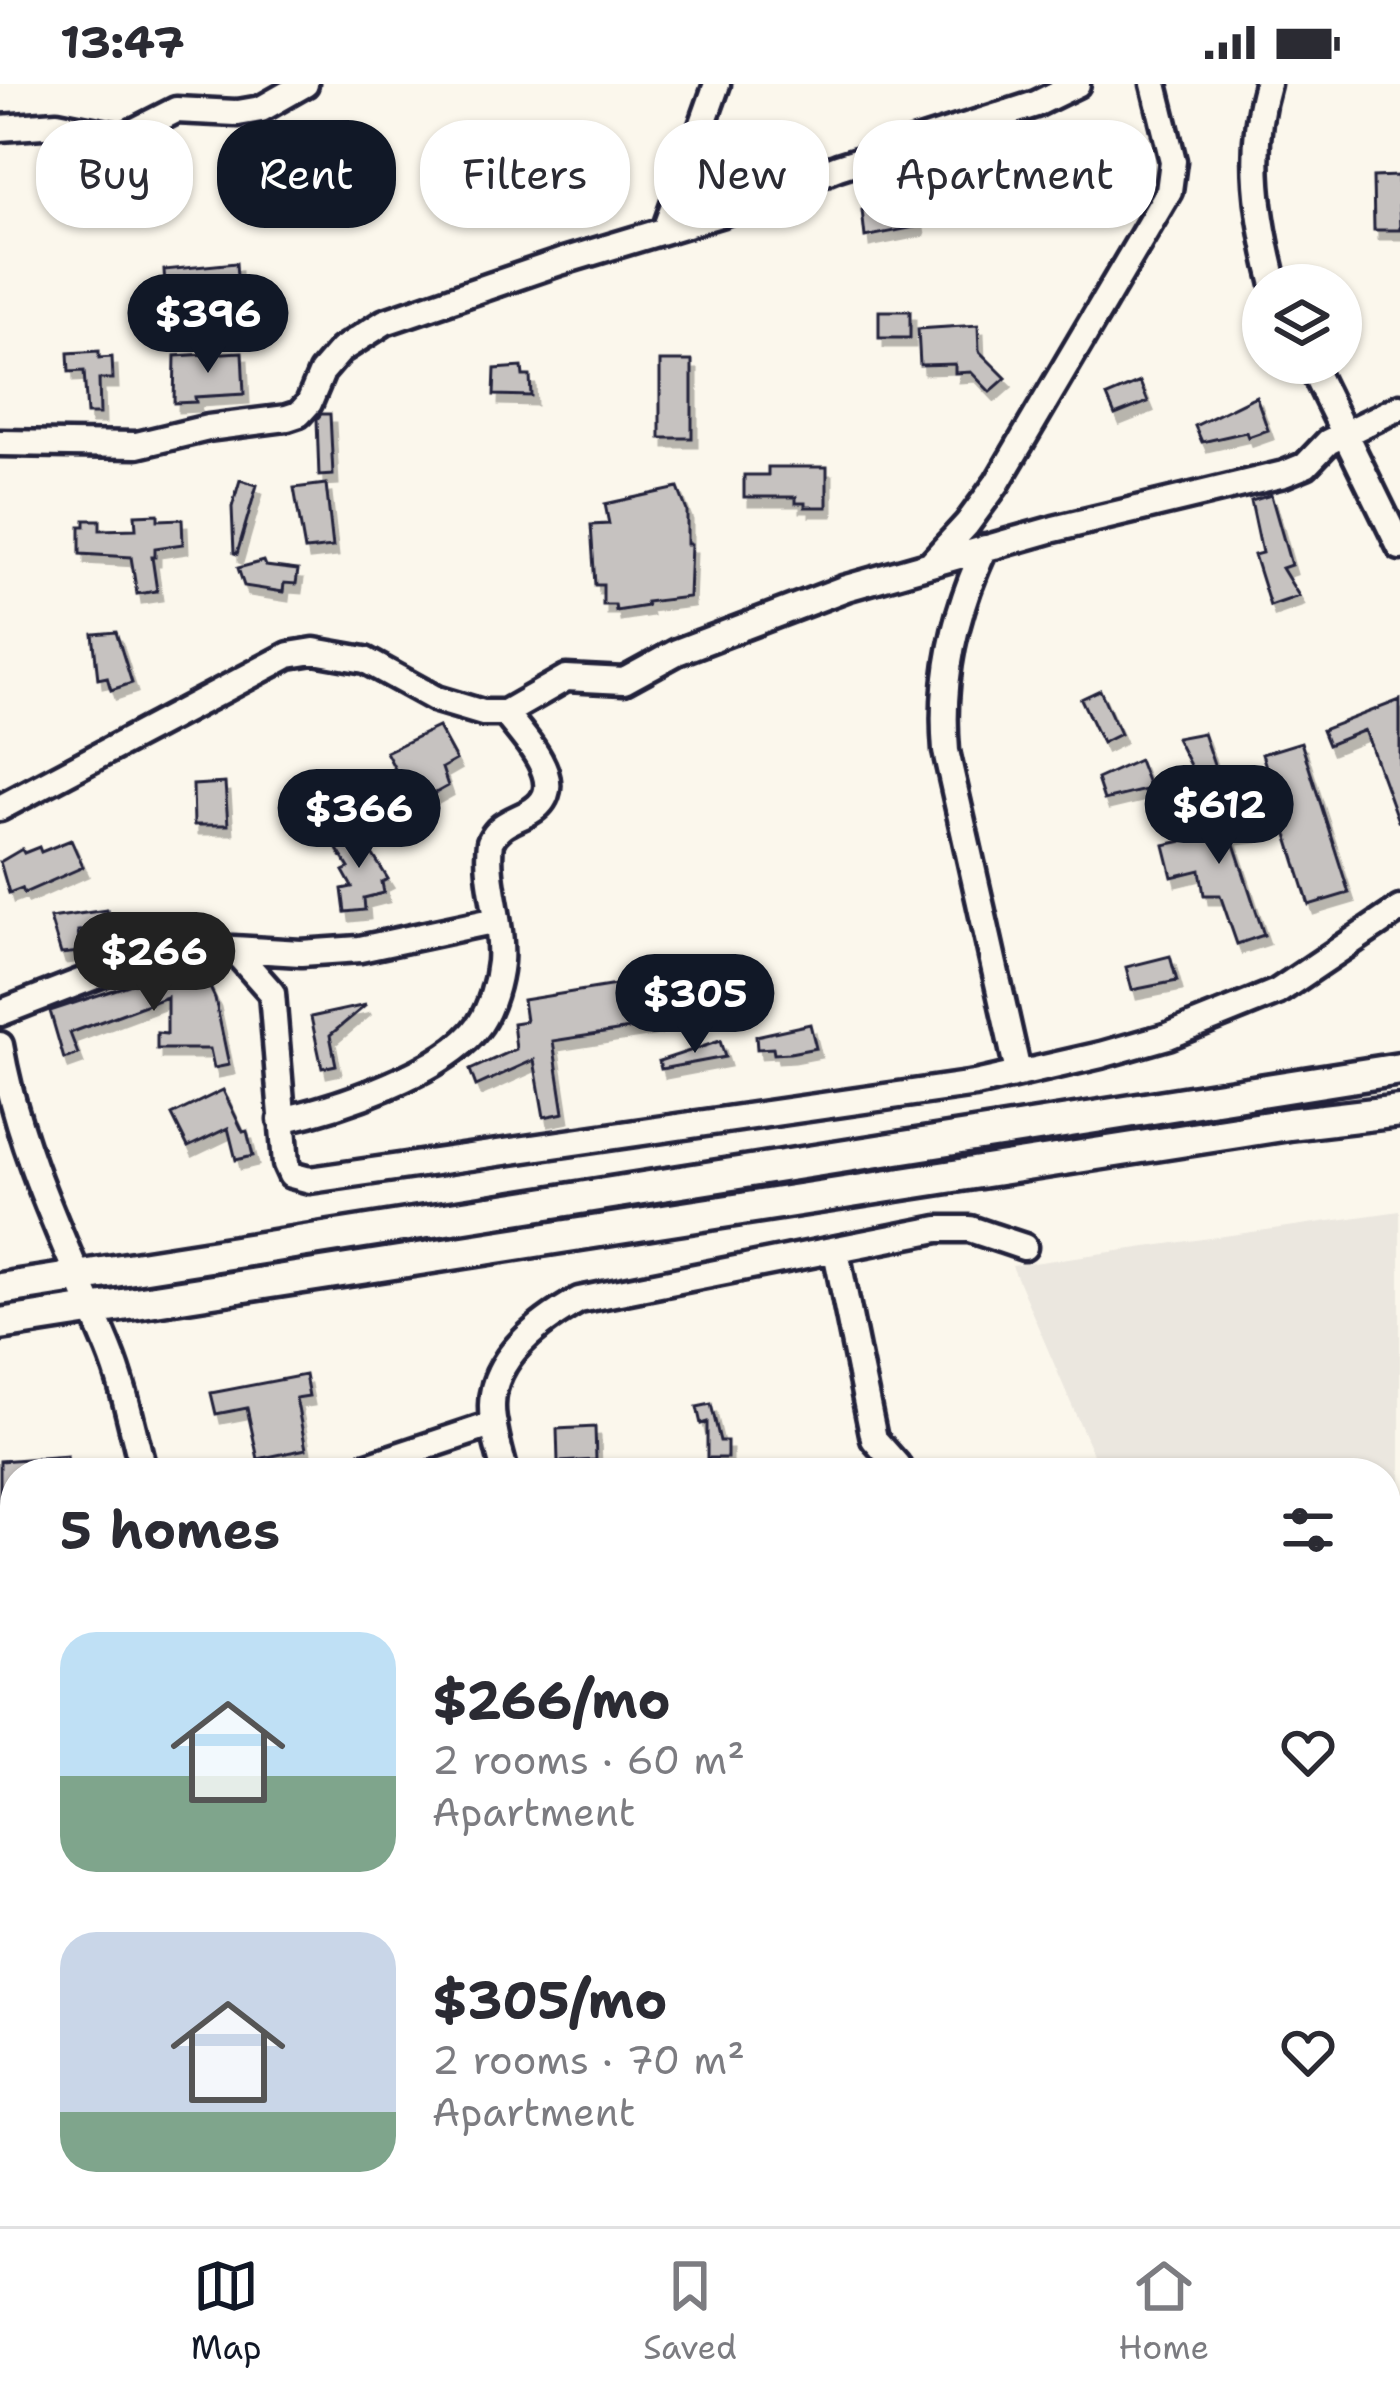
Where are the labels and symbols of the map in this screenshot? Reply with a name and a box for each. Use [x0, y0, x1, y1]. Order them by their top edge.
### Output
pin: $396 [137, 274, 279, 376]
pin: $612 [1148, 765, 1290, 867]
pin: $366 [288, 769, 430, 871]
pin: $266 [83, 912, 225, 1014]
pin: $305 [624, 954, 766, 1056]

